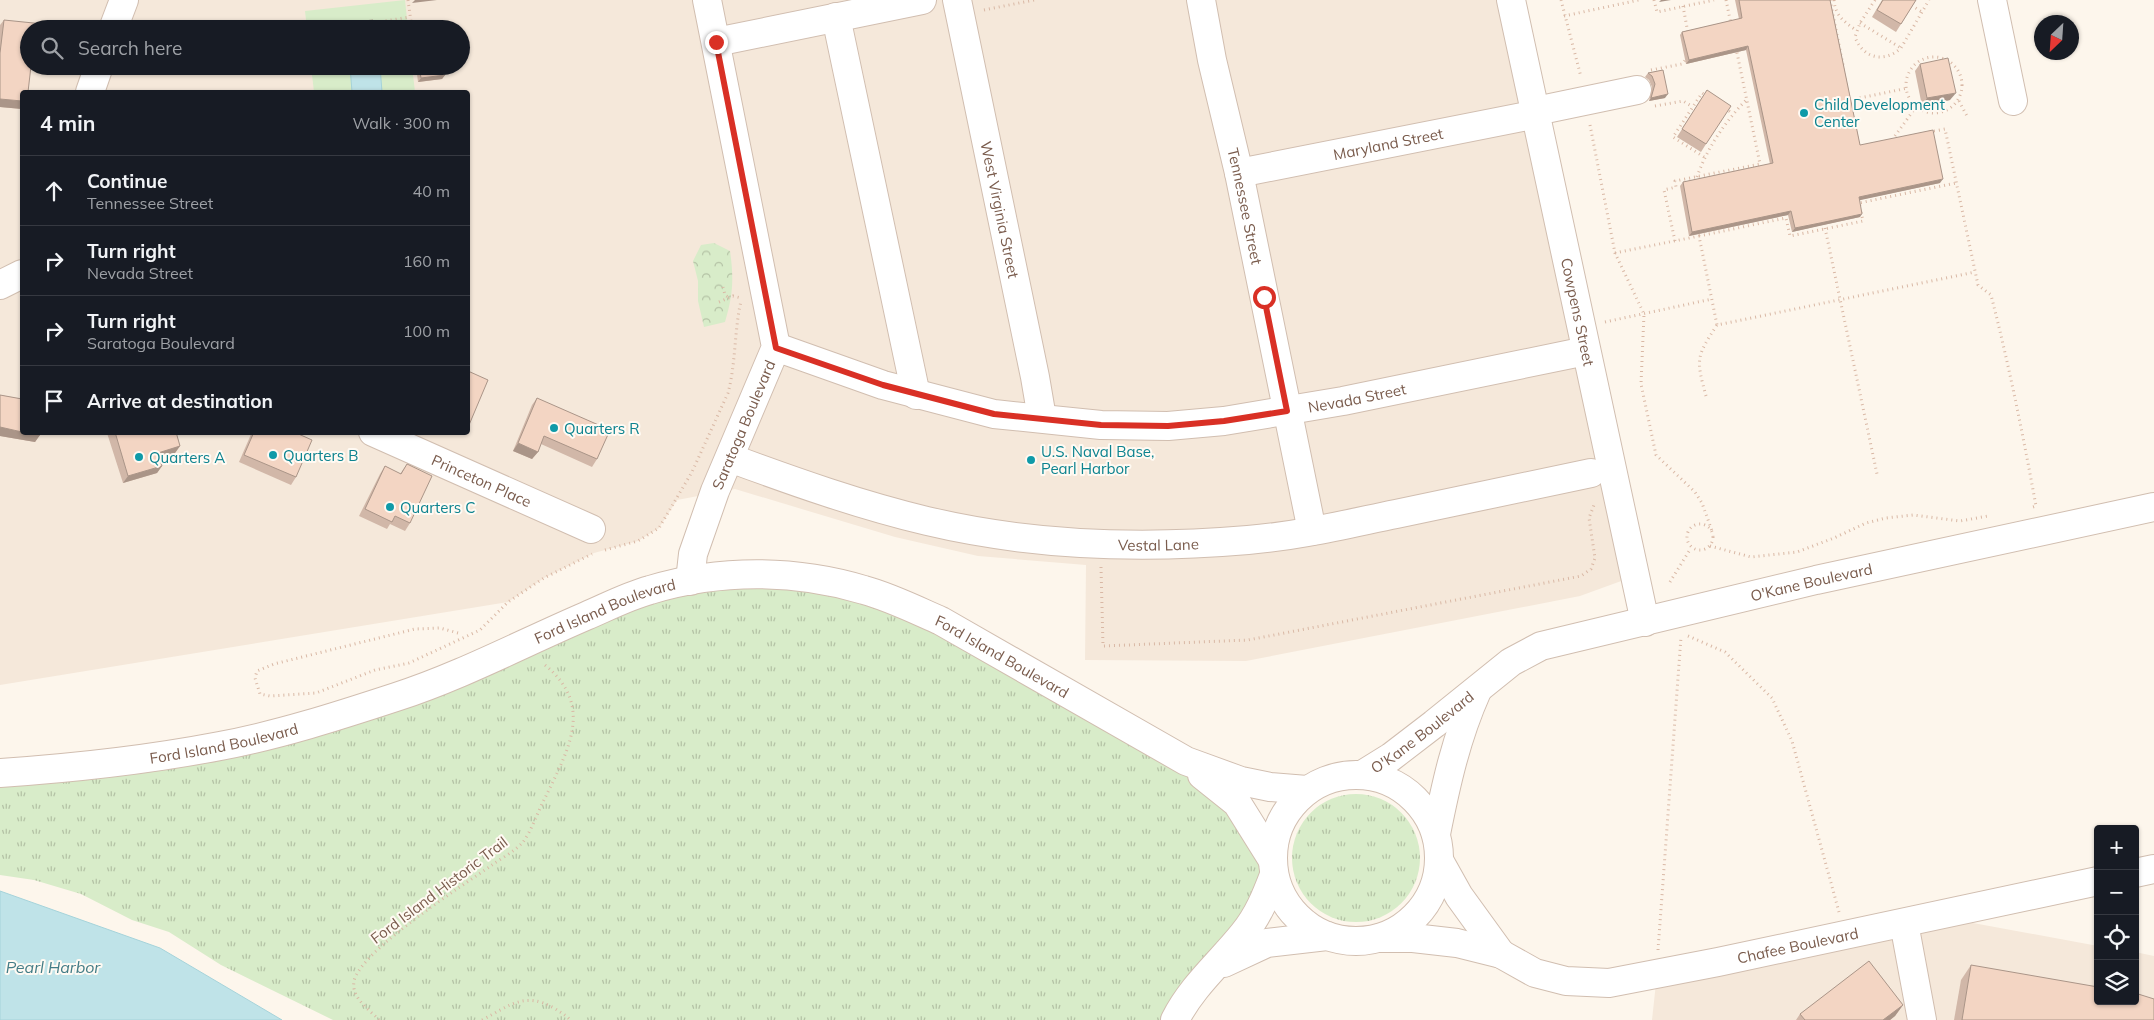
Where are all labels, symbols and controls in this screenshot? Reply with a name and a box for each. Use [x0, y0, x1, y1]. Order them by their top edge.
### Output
north arrow [2034, 15, 2079, 60]
search box [20, 20, 470, 75]
route end [705, 31, 728, 54]
icon: search [38, 34, 66, 62]
text: Search here [78, 36, 182, 60]
place label: Child Development Center [1814, 95, 1945, 131]
marker: Child Development Center [1798, 107, 1810, 119]
text: 4 min [40, 110, 95, 136]
text: Walk · 300 m [352, 113, 450, 133]
street label: Maryland Street [1332, 123, 1445, 164]
street label: West Virginia Street [977, 139, 1024, 280]
street label: Tennessee Street [1224, 146, 1267, 266]
text: Continue [87, 169, 167, 193]
icon: ahead [40, 177, 68, 205]
text: 40 m [413, 181, 450, 201]
text: Tennessee Street [87, 193, 213, 213]
text: Turn right [87, 239, 176, 263]
icon: right [40, 247, 68, 275]
text: 160 m [403, 251, 450, 271]
street label: Cowpens Street [1557, 256, 1599, 368]
text: Nevada Street [87, 263, 193, 283]
route start [1253, 286, 1276, 309]
text: Turn right [87, 309, 176, 333]
icon: right [40, 317, 68, 345]
text: 100 m [403, 321, 450, 341]
text: Saratoga Boulevard [87, 333, 235, 353]
street label: Saratoga Boulevard [707, 357, 779, 492]
street label: Nevada Street [1306, 379, 1408, 416]
icon: arrive [40, 387, 68, 415]
text: Arrive at destination [87, 389, 273, 413]
place label: Quarters R [564, 419, 640, 438]
marker: Quarters R [548, 422, 560, 434]
place label: U.S. Naval Base, Pearl Harbor [1041, 442, 1154, 478]
place label: Quarters B [283, 446, 358, 465]
place label: Quarters A [149, 448, 225, 467]
marker: Quarters B [267, 449, 279, 461]
street label: Princeton Place [429, 450, 535, 511]
marker: Quarters A [133, 451, 145, 463]
marker: U.S. Naval Base, Pearl Harbor [1025, 454, 1037, 466]
place label: Quarters C [400, 498, 475, 517]
marker: Quarters C [384, 501, 396, 513]
street label: Vestal Lane [1118, 534, 1199, 554]
street label: O'Kane Boulevard [1748, 559, 1874, 605]
street label: Ford Island Boulevard [531, 574, 677, 647]
street label: Ford Island Boulevard [933, 610, 1072, 702]
street label: O'Kane Boulevard [1367, 687, 1477, 777]
street label: Ford Island Boulevard [148, 718, 300, 767]
map controls [2094, 825, 2139, 1005]
button: + [2094, 825, 2139, 870]
street label: Ford Island Historic Trail [367, 832, 511, 948]
button: − [2094, 870, 2139, 915]
button: locate [2094, 915, 2139, 960]
street label: Chafee Boulevard [1735, 923, 1860, 967]
water label: Pearl Harbor [6, 957, 101, 977]
button: layers [2094, 960, 2139, 1005]

